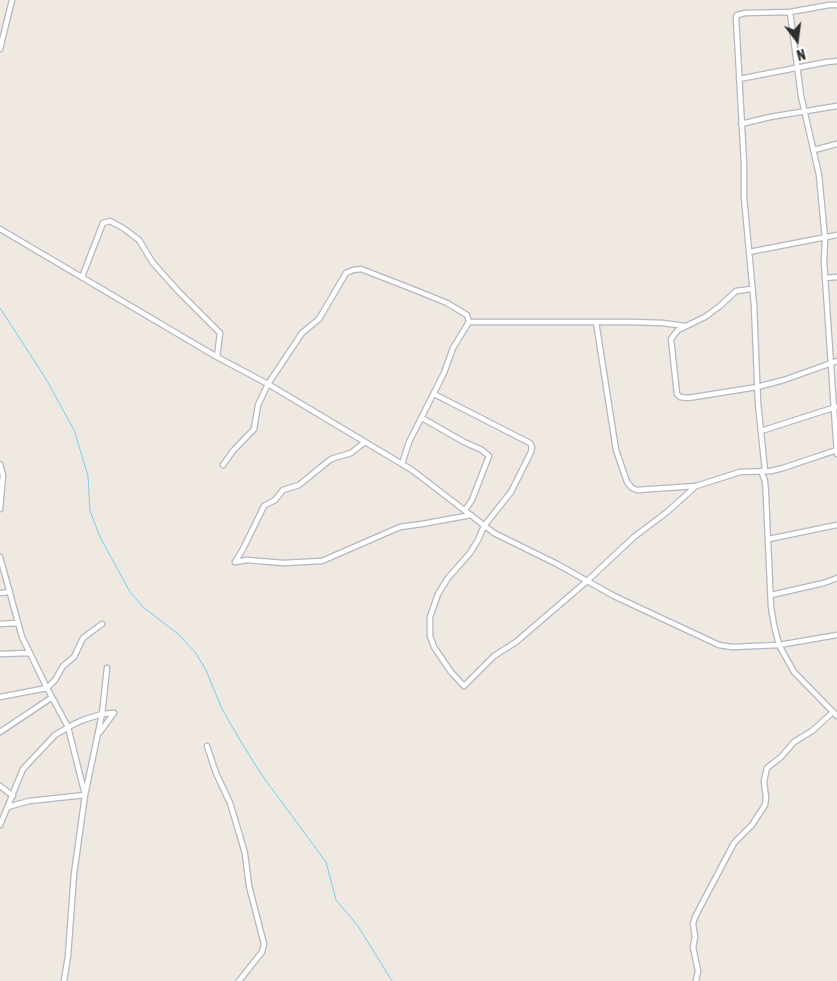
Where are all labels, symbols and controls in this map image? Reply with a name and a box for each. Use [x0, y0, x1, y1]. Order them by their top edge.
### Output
north arrow [772, 15, 822, 65]
text: N [795, 46, 807, 63]

